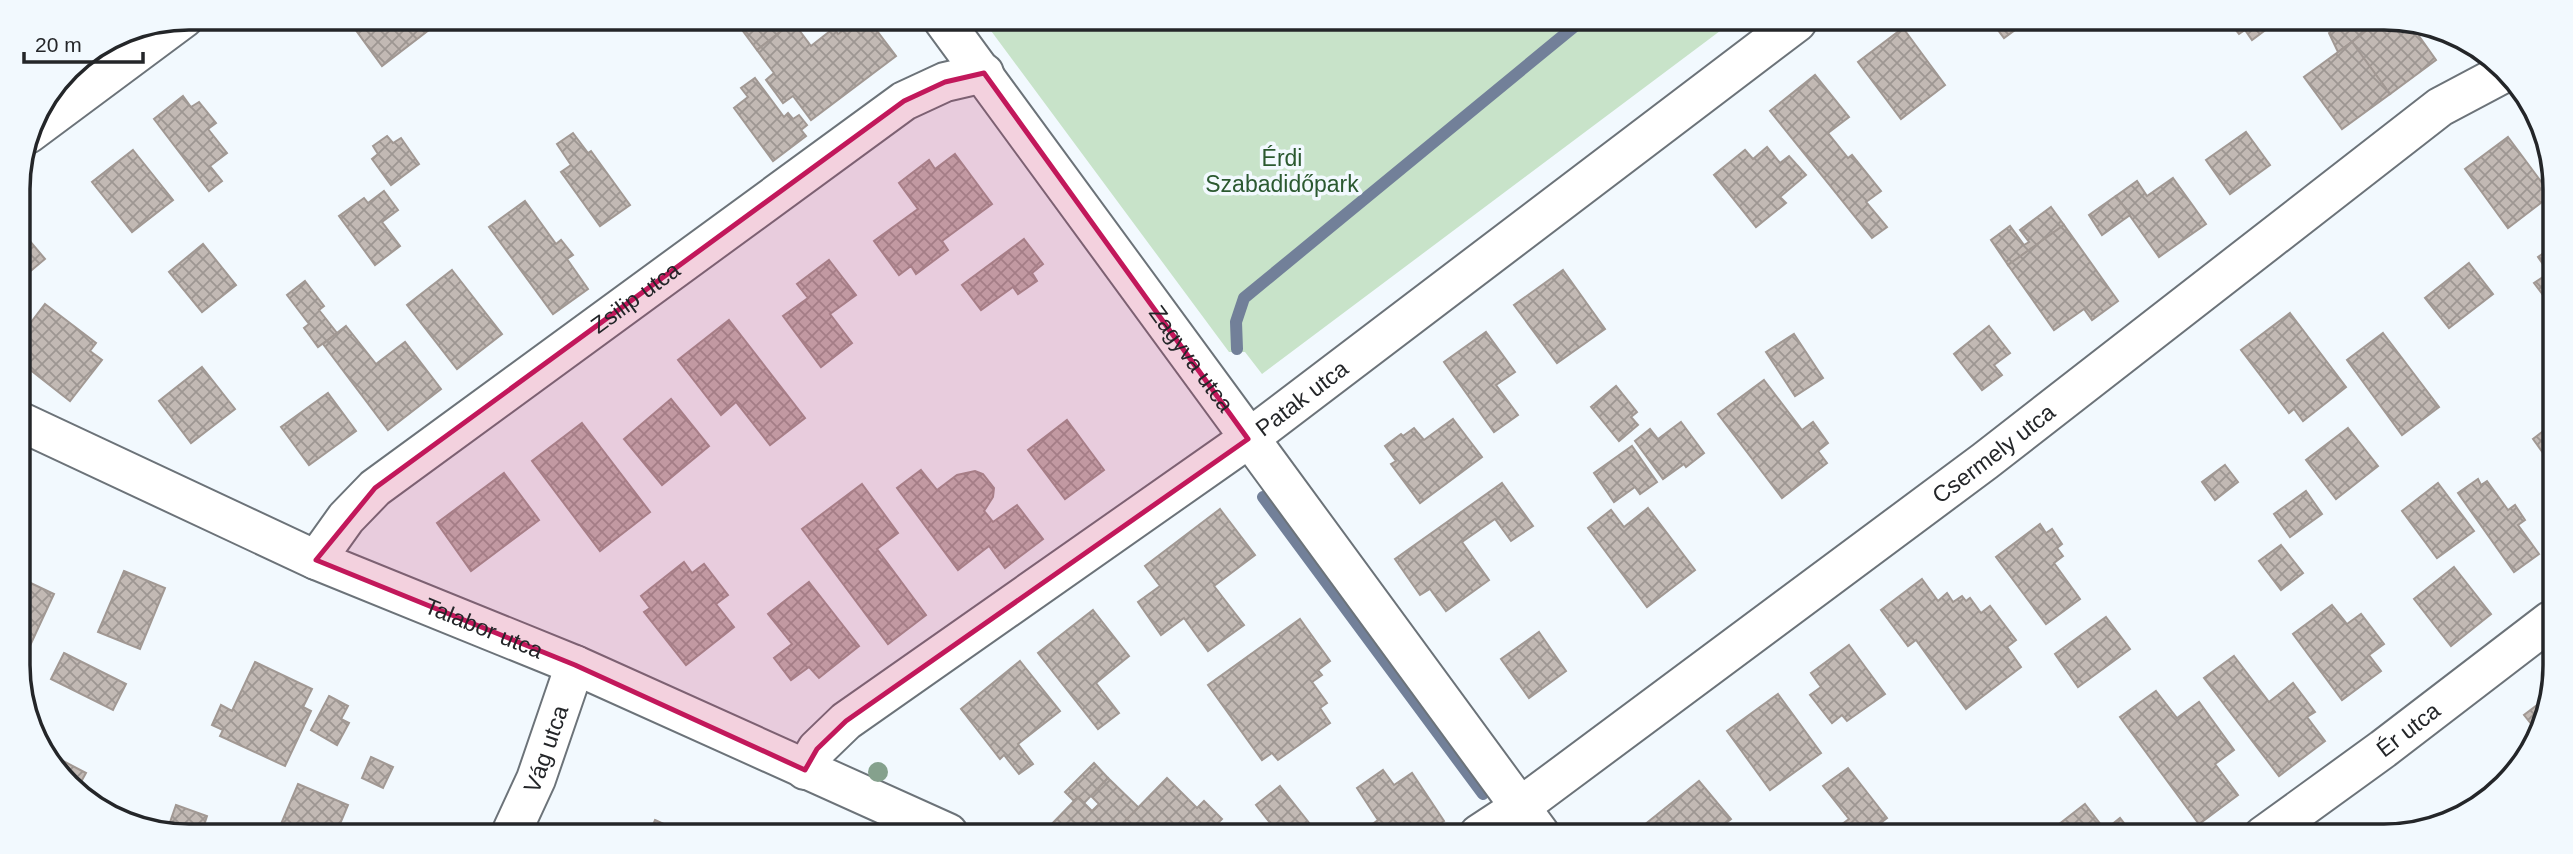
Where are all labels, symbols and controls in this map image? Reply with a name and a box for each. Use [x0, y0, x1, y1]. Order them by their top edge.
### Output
scale bar [24, 21, 144, 65]
text: 20 m [35, 33, 82, 56]
park label: Érdi Szabadidőpark [1205, 145, 1359, 197]
street label: Zsilip utca [586, 256, 685, 339]
street label: Zagyva utca [1144, 300, 1239, 417]
street label: Patak utca [1251, 355, 1353, 441]
street label: Csermely utca [1927, 399, 2060, 509]
street label: Talabor utca [421, 592, 547, 664]
street label: Ér utca [2371, 697, 2445, 762]
street label: Vág utca [518, 702, 573, 797]

